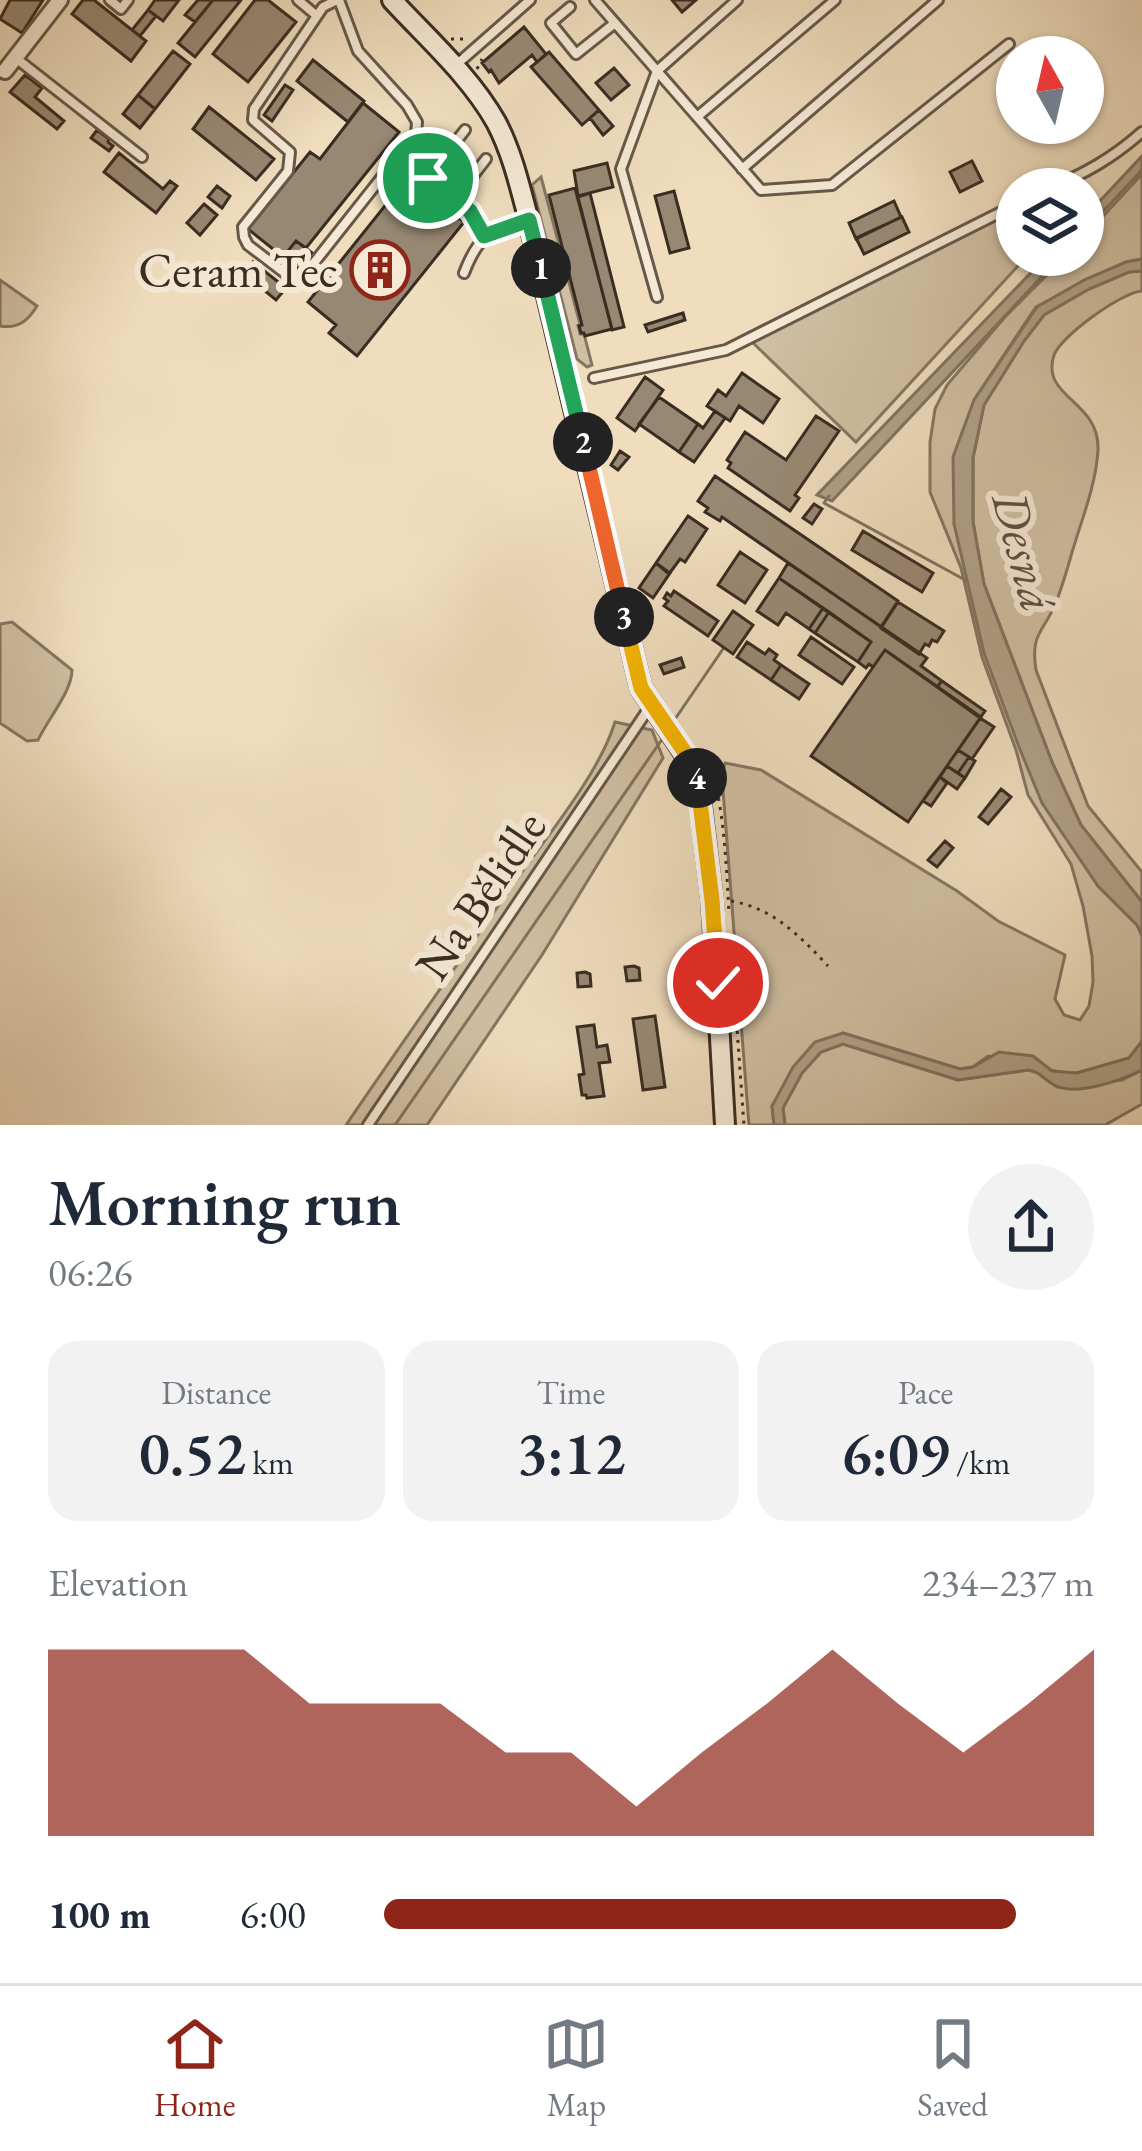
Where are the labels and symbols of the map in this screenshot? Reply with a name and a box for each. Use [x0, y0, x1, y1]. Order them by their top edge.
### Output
north arrow [996, 36, 1104, 144]
pin [377, 127, 479, 229]
pin: 1 [511, 238, 571, 298]
place label: Ceram Tec [138, 239, 338, 301]
building icon: Ceram Tec [349, 239, 411, 301]
pin: 2 [553, 412, 613, 472]
water label: Desná [977, 483, 1073, 618]
pin: 3 [594, 587, 654, 647]
pin: 4 [667, 748, 727, 808]
street label: Na Bělidle [401, 798, 559, 992]
pin [667, 932, 769, 1034]

